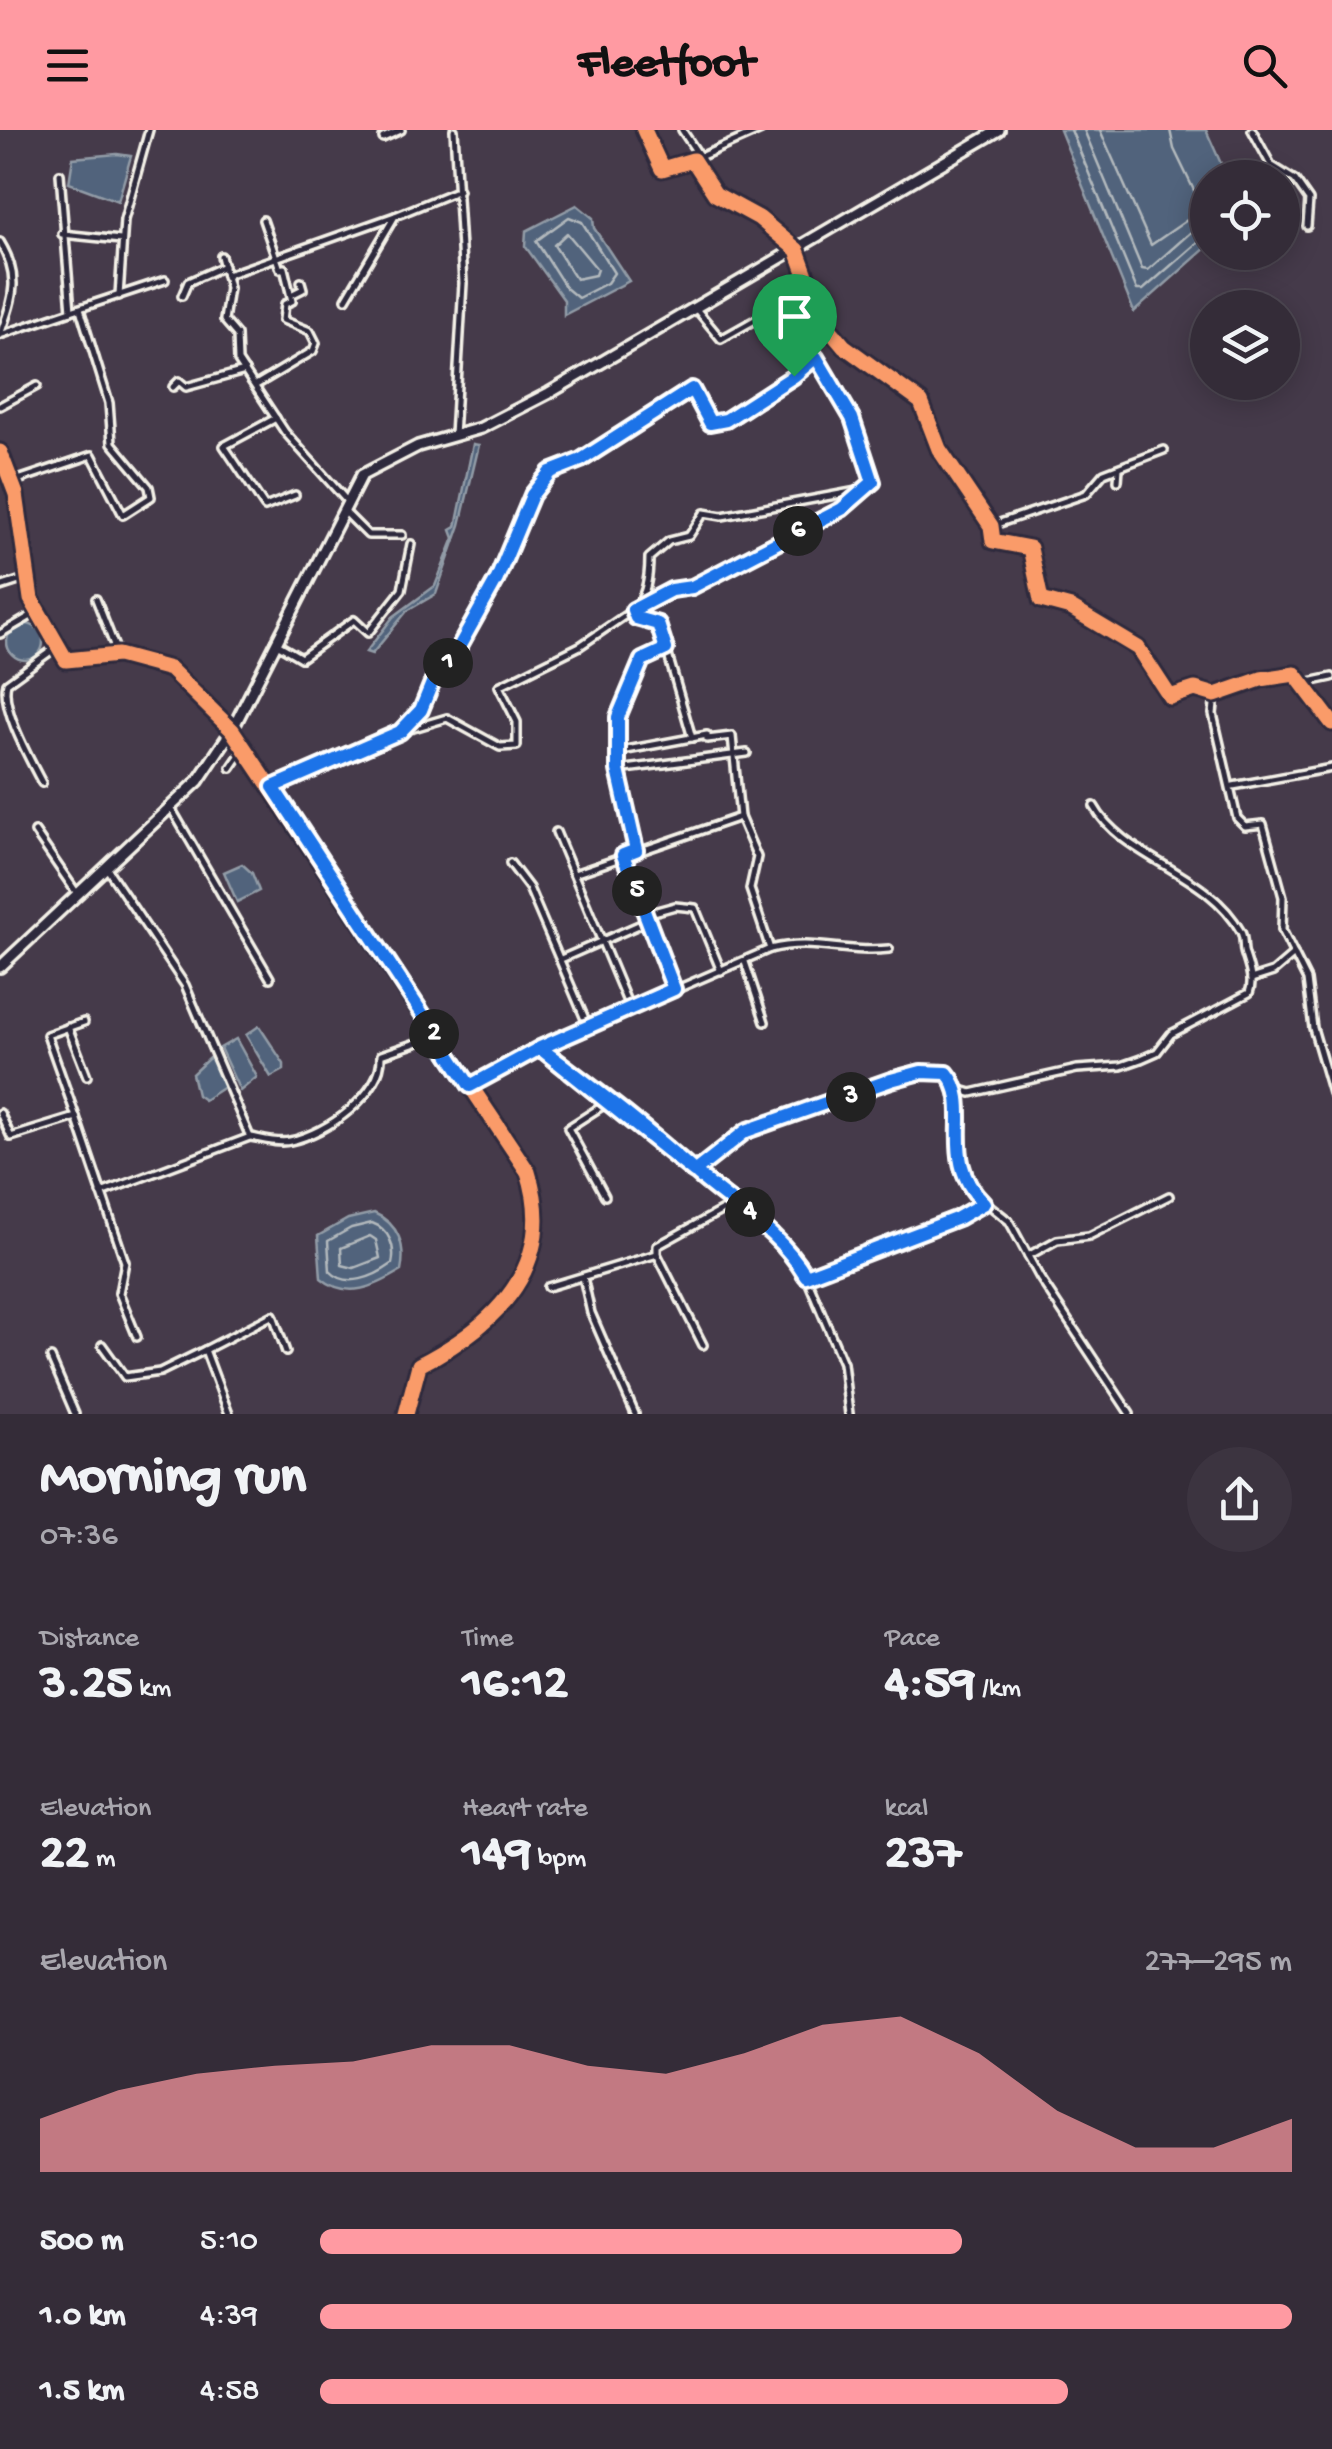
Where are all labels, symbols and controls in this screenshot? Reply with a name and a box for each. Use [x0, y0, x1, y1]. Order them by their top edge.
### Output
icon: menu [40, 38, 95, 93]
icon: search [1237, 38, 1292, 93]
text: Fleetfoot [578, 39, 754, 92]
map controls [1190, 160, 1300, 400]
button: locate [1190, 160, 1300, 270]
pin [752, 274, 837, 377]
icon: arrive [767, 289, 822, 344]
button: layers [1190, 290, 1300, 400]
pin: 6 [773, 506, 823, 556]
text: 6 [791, 514, 805, 547]
pin: 1 [423, 638, 473, 688]
text: 1 [442, 646, 454, 679]
pin: 5 [612, 866, 662, 916]
text: 5 [630, 874, 644, 907]
pin: 2 [409, 1009, 459, 1059]
text: 2 [427, 1017, 441, 1050]
pin: 3 [826, 1072, 876, 1122]
text: 3 [844, 1080, 858, 1113]
pin: 4 [725, 1187, 775, 1237]
text: 4 [743, 1195, 757, 1228]
button: share [1187, 1447, 1292, 1552]
text: Morning run [40, 1448, 306, 1512]
text: 07:36 [40, 1518, 118, 1556]
text: Distance [40, 1623, 139, 1656]
text: Time [462, 1623, 514, 1656]
text: Pace [885, 1623, 940, 1656]
text: 3.25 [40, 1656, 132, 1715]
text: 16:12 [462, 1656, 568, 1715]
text: 4:59 [885, 1656, 975, 1715]
text: km [132, 1673, 171, 1706]
text: /km [975, 1673, 1021, 1706]
text: Elevation [40, 1793, 151, 1826]
text: Heart rate [462, 1793, 588, 1826]
text: kcal [885, 1793, 928, 1826]
text: 22 [40, 1826, 89, 1885]
text: 149 [462, 1826, 531, 1885]
text: 237 [885, 1826, 961, 1885]
text: m [89, 1843, 116, 1876]
text: bpm [531, 1843, 586, 1876]
text: Elevation [40, 1944, 167, 1982]
text: 277–295 m [1145, 1944, 1292, 1982]
text: 500 m [40, 2223, 123, 2261]
text: 5:10 [200, 2223, 258, 2261]
text: 1.0 km [40, 2298, 126, 2336]
text: 4:39 [200, 2298, 258, 2336]
text: 1.5 km [40, 2373, 124, 2411]
text: 4:58 [200, 2373, 260, 2411]

